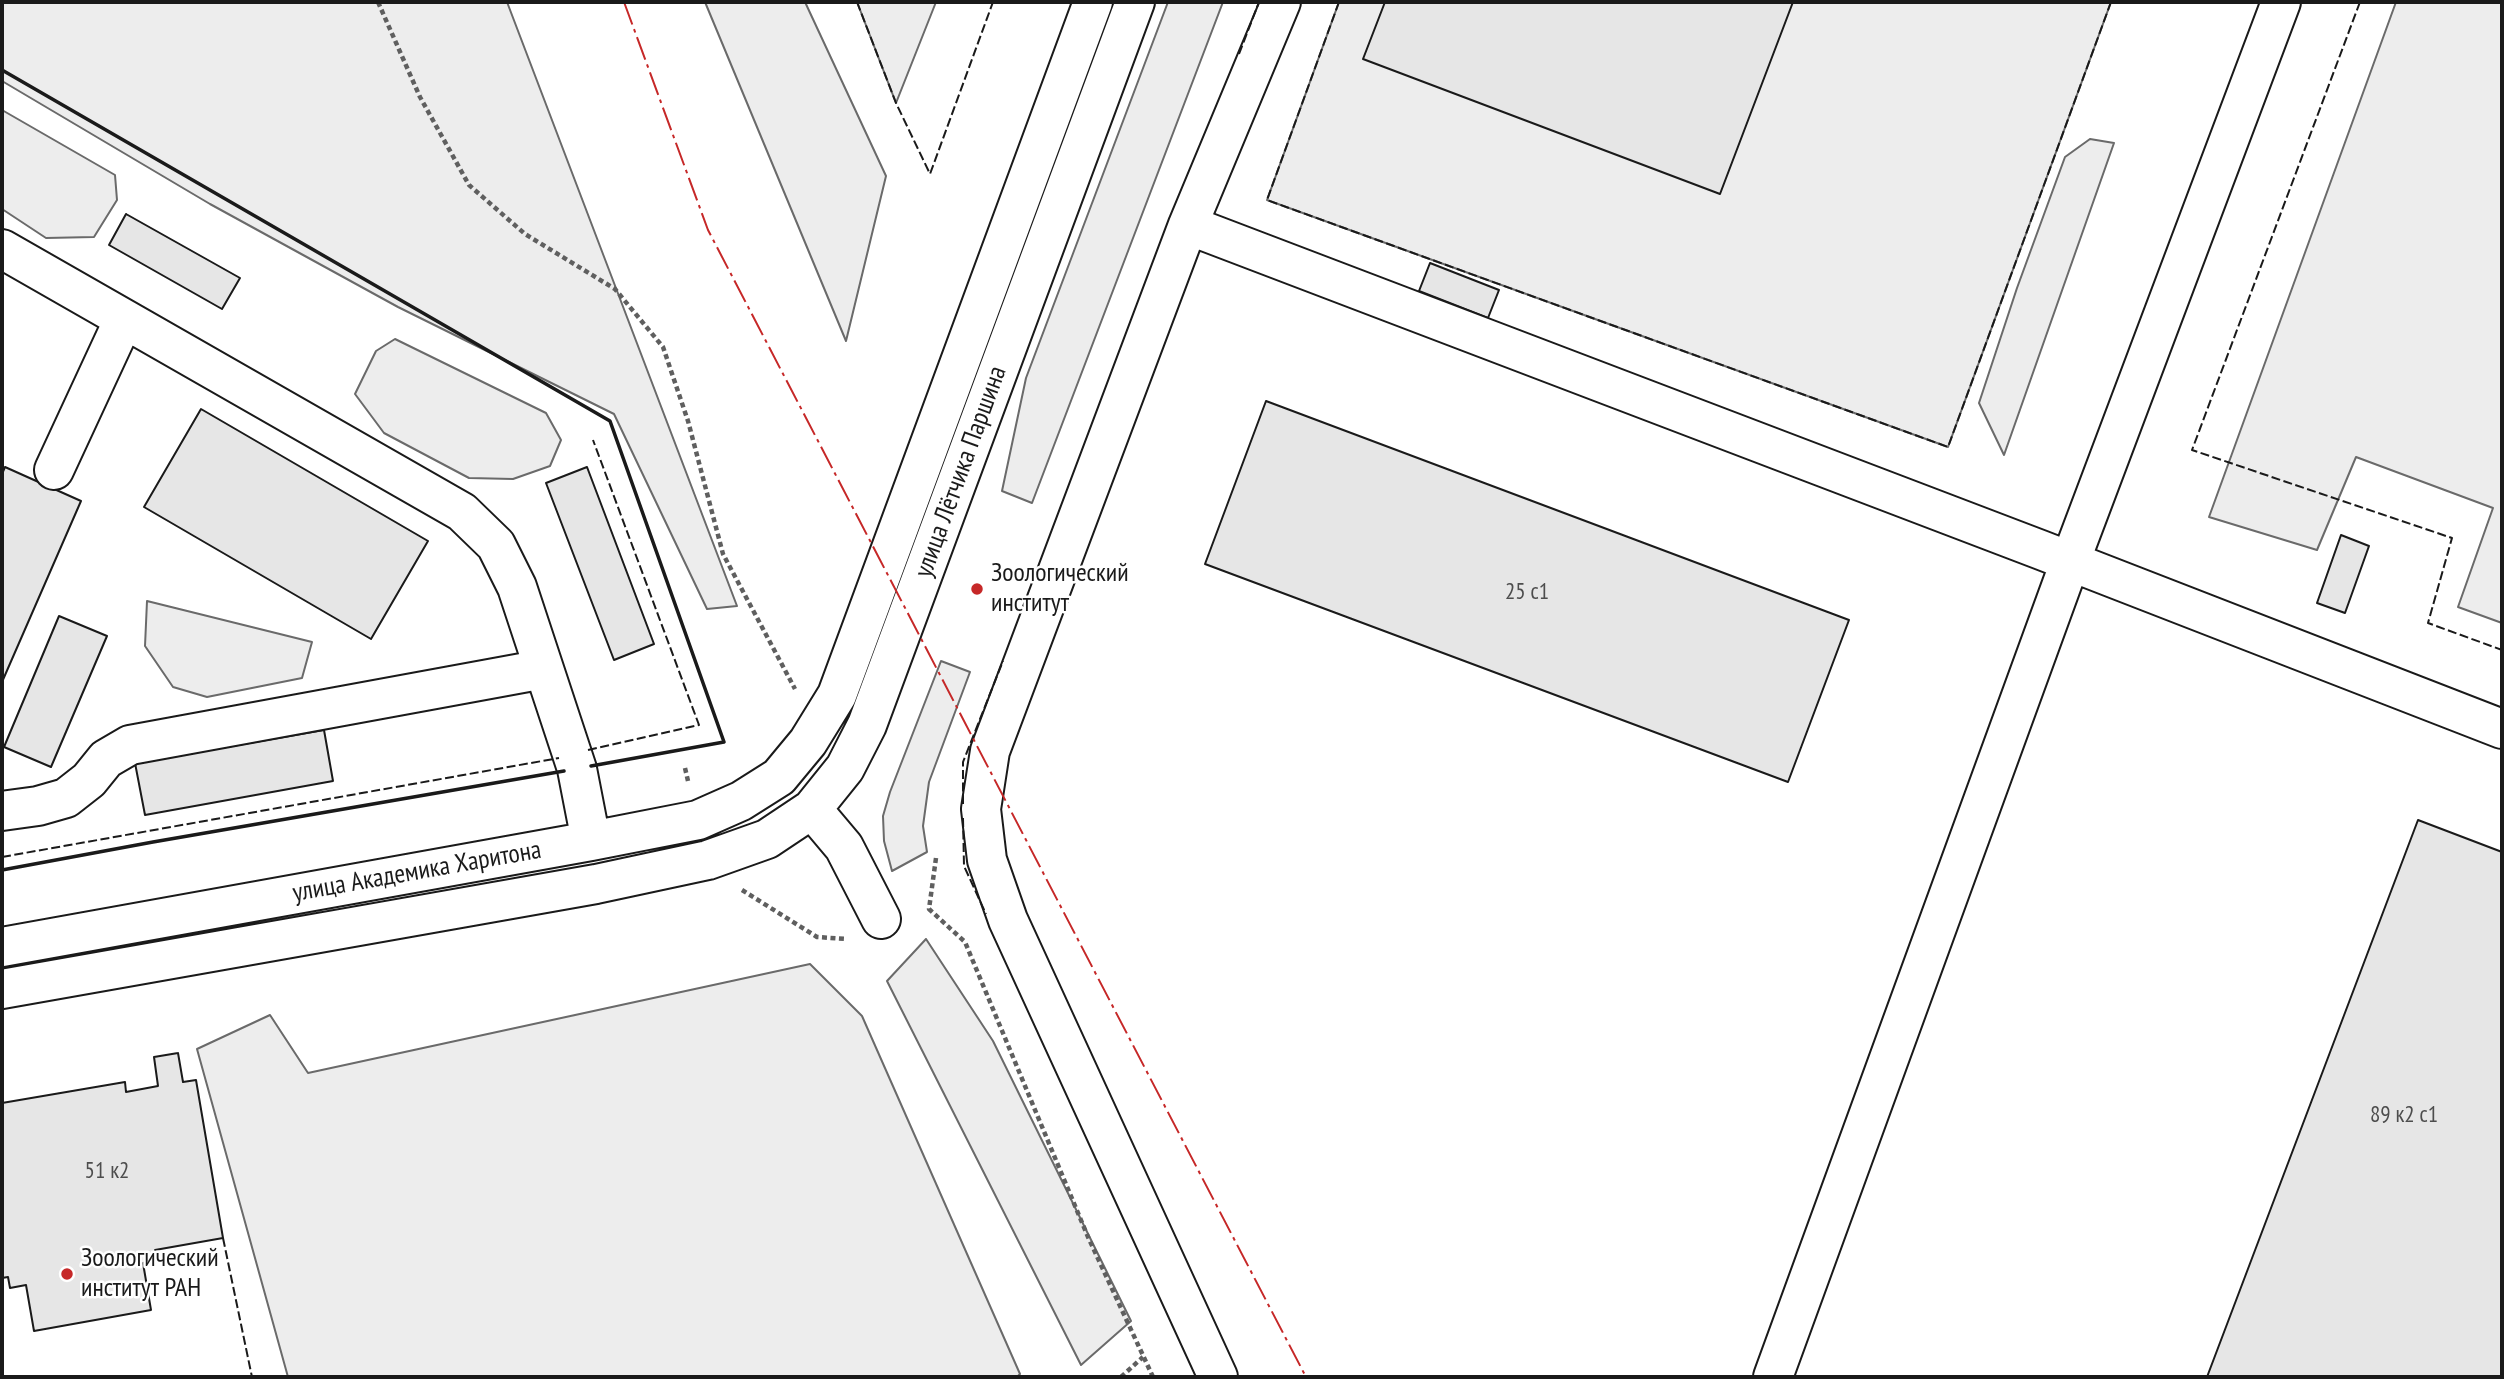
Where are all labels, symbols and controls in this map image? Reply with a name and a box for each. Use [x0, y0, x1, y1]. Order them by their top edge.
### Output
street label: улица Лётчика Паршина [908, 362, 1014, 582]
place label: Зоологический институт [991, 558, 1129, 620]
house number: 25 с1 [1505, 578, 1549, 606]
marker: Зоологический институт [969, 581, 985, 597]
street label: улица Академика Харитона [290, 835, 544, 909]
house number: 89 к2 с1 [2370, 1101, 2438, 1129]
house number: 51 к2 [85, 1157, 129, 1185]
place label: Зоологический институт РАН [81, 1243, 219, 1304]
marker: Зоологический институт РАН [59, 1266, 75, 1282]

